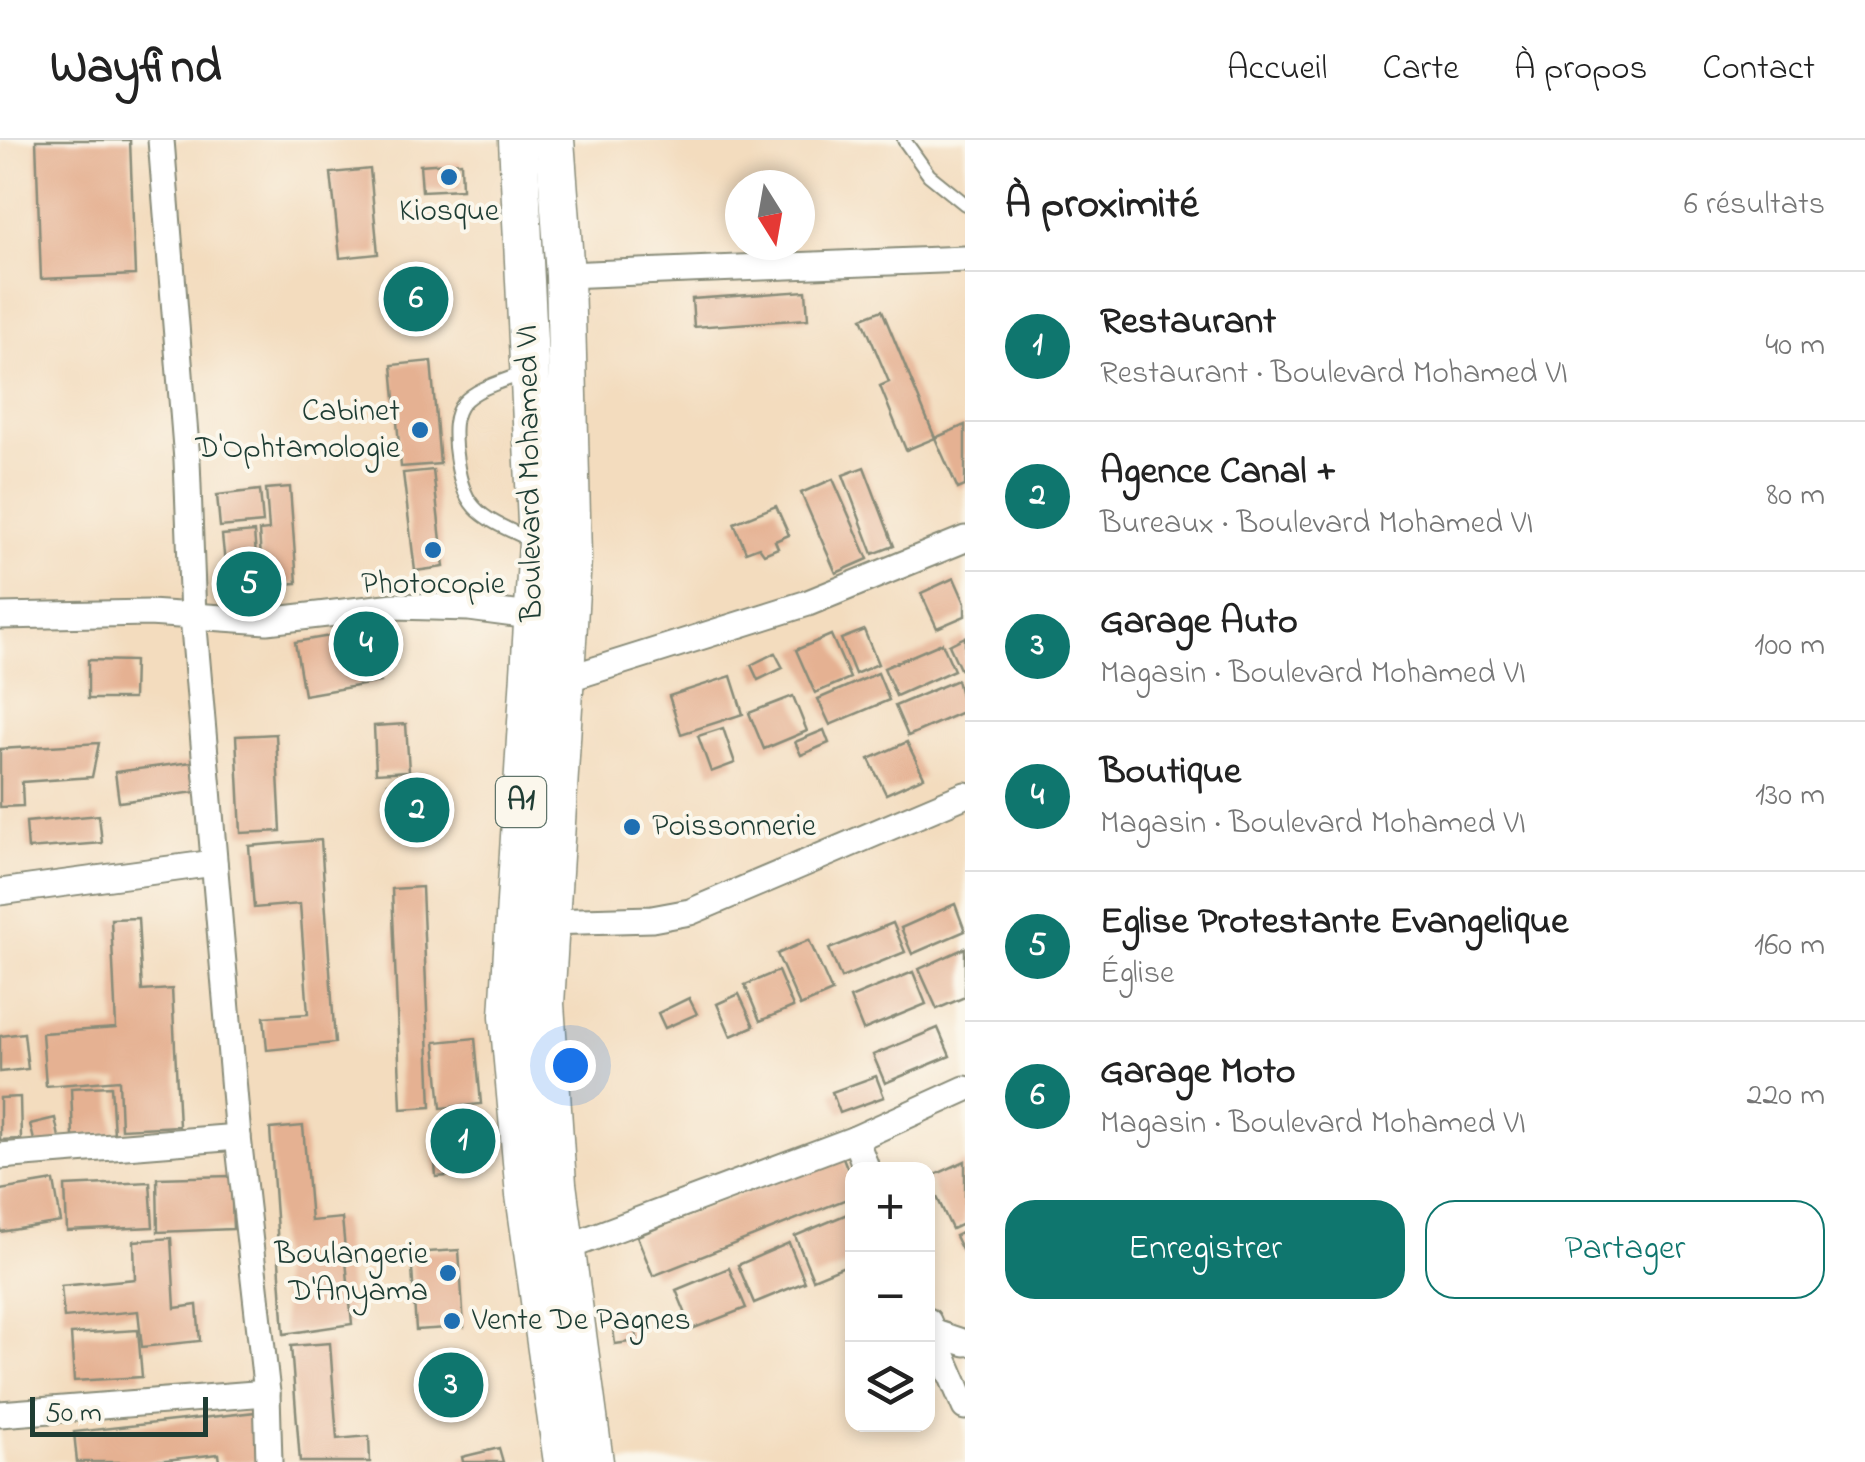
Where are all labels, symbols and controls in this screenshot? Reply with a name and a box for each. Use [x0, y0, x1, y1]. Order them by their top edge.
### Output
text: Wayfind [50, 34, 221, 104]
text: Accueil [1227, 44, 1327, 95]
text: Carte [1382, 44, 1459, 95]
text: À propos [1514, 44, 1647, 95]
text: Contact [1702, 44, 1815, 95]
marker: Kiosque [438, 166, 460, 188]
north arrow [725, 170, 815, 260]
text: À proximité [1005, 175, 1199, 236]
text: 6 résultats [1684, 182, 1825, 229]
place label: Kiosque [399, 189, 500, 236]
pin: 6 [384, 262, 448, 336]
text: Restaurant [1100, 295, 1276, 351]
text: 1 [1032, 323, 1043, 370]
text: 40 m [1765, 323, 1825, 370]
street label: Boulevard Mohamed VI [505, 324, 557, 623]
text: Restaurant · Boulevard Mohamed VI [1100, 351, 1568, 398]
place label: Cabinet D'Ophtamologie [194, 389, 401, 473]
marker: Cabinet D'Ophtamologie [409, 419, 431, 441]
text: Agence Canal + [1100, 445, 1336, 501]
text: 2 [1030, 473, 1045, 520]
text: 80 m [1766, 473, 1825, 520]
text: Bureaux · Boulevard Mohamed VI [1100, 501, 1534, 548]
marker: Photocopie [422, 539, 444, 561]
pin: 5 [216, 546, 282, 622]
place label: Photocopie [361, 562, 506, 609]
text: Garage Auto [1100, 595, 1298, 651]
pin: 4 [334, 606, 398, 682]
text: 3 [1031, 623, 1044, 670]
text: 100 m [1754, 623, 1825, 670]
text: Magasin · Boulevard Mohamed VI [1100, 651, 1526, 698]
text: Boutique [1100, 745, 1241, 801]
pin: 2 [384, 772, 450, 848]
text: 4 [1031, 773, 1044, 820]
text: 130 m [1755, 773, 1825, 820]
road number: A1 [496, 777, 546, 827]
text: Magasin · Boulevard Mohamed VI [1100, 801, 1526, 848]
place label: Poissonnerie [652, 804, 817, 851]
marker: Poissonnerie [621, 816, 643, 838]
text: Eglise Protestante Evangelique [1100, 895, 1568, 951]
text: 5 [1028, 923, 1047, 970]
text: 160 m [1754, 923, 1825, 970]
text: Église [1100, 951, 1174, 998]
your location [545, 1040, 596, 1091]
text: Garage Moto [1100, 1045, 1296, 1101]
text: 6 [1030, 1073, 1045, 1120]
text: 220 m [1747, 1073, 1825, 1120]
text: Magasin · Boulevard Mohamed VI [1100, 1101, 1526, 1148]
pin: 1 [430, 1104, 496, 1178]
map controls [845, 1162, 935, 1432]
button: + [845, 1162, 935, 1252]
button: Enregistrer [1005, 1200, 1405, 1299]
button: Partager [1425, 1200, 1825, 1299]
place label: Boulangerie D'Anyama [273, 1232, 429, 1316]
button: − [845, 1252, 935, 1342]
marker: Boulangerie D'Anyama [437, 1262, 459, 1284]
place label: Vente De Pagnes [471, 1298, 691, 1345]
marker: Vente De Pagnes [441, 1310, 463, 1332]
button: layers [845, 1342, 935, 1432]
pin: 3 [418, 1348, 484, 1422]
scale bar [30, 1392, 208, 1436]
text: 50 m [45, 1394, 102, 1435]

